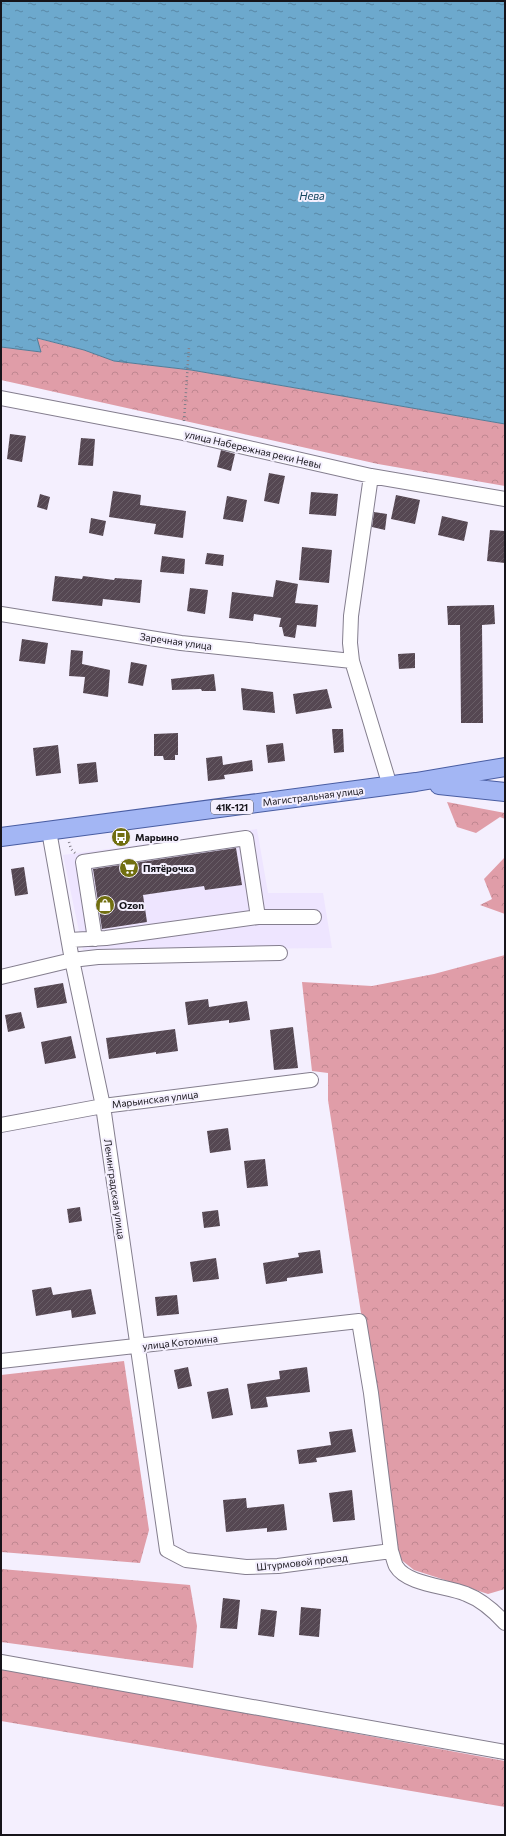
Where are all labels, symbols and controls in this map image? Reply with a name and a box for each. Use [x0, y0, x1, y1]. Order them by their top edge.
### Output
water label: Нева [299, 189, 325, 202]
street label: улица Набережная реки Невы [184, 427, 322, 471]
street label: Заречная улица [139, 630, 213, 652]
street label: Магистральная улица [262, 784, 364, 808]
road number: 41К-121 [211, 800, 253, 814]
bus stop icon: Марьино [110, 826, 132, 848]
place label: Марьино [135, 831, 179, 843]
supermarket icon: Пятёрочка [118, 857, 140, 879]
place label: Пятёрочка [143, 862, 194, 874]
shop icon: Ozon [94, 894, 116, 916]
place label: Ozon [119, 899, 144, 911]
street label: Марьинская улица [111, 1088, 199, 1110]
street label: Ленинградская улица [102, 1138, 128, 1240]
street label: улица Котомина [142, 1332, 218, 1352]
street label: Штурмовой проезд [256, 1551, 348, 1573]

